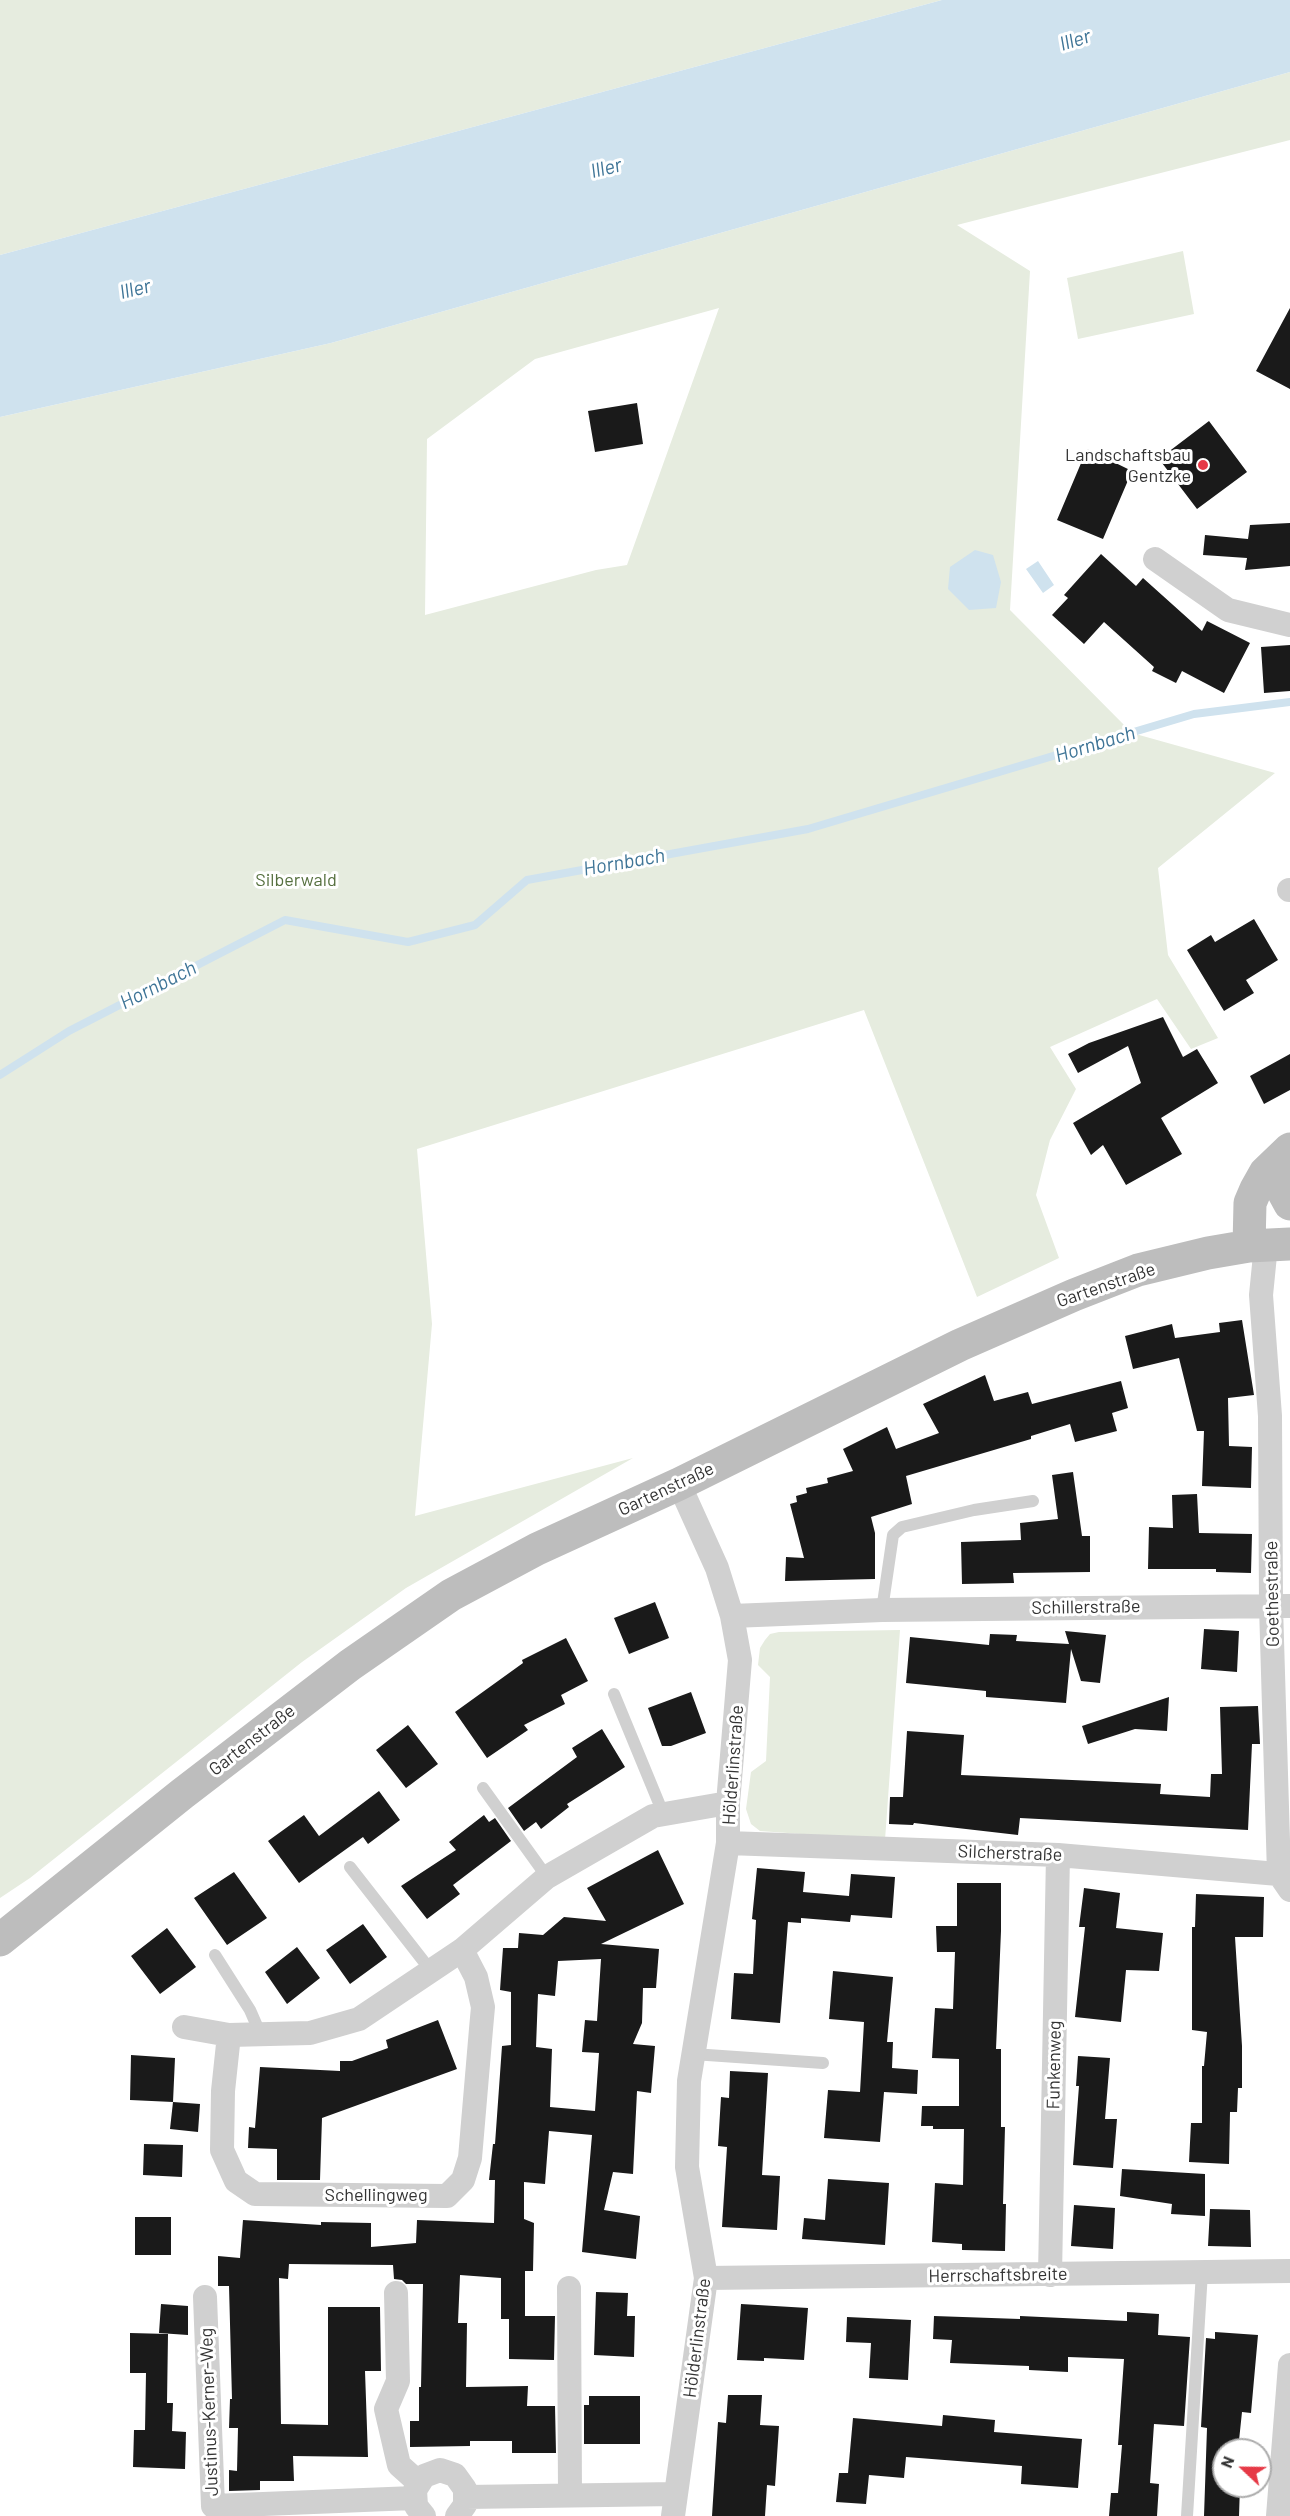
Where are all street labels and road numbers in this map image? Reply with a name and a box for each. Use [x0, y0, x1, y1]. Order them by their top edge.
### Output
street label: Gartenstraße [1054, 1258, 1158, 1312]
street label: Gartenstraße [615, 1457, 717, 1521]
street label: Goethestraße [1260, 1541, 1284, 1647]
street label: Schillerstraße [1031, 1595, 1141, 1619]
street label: Gartenstraße [205, 1700, 299, 1780]
street label: Hölderlinstraße [718, 1704, 748, 1826]
street label: Silcherstraße [957, 1840, 1063, 1866]
street label: Funkenweg [1042, 2020, 1066, 2110]
street label: Schellingweg [324, 2184, 428, 2206]
street label: Herrschaftsbreite [928, 2263, 1068, 2287]
street label: Hölderlinstraße [679, 2277, 715, 2399]
street label: Justinus-Kerner-Weg [195, 2327, 223, 2497]

